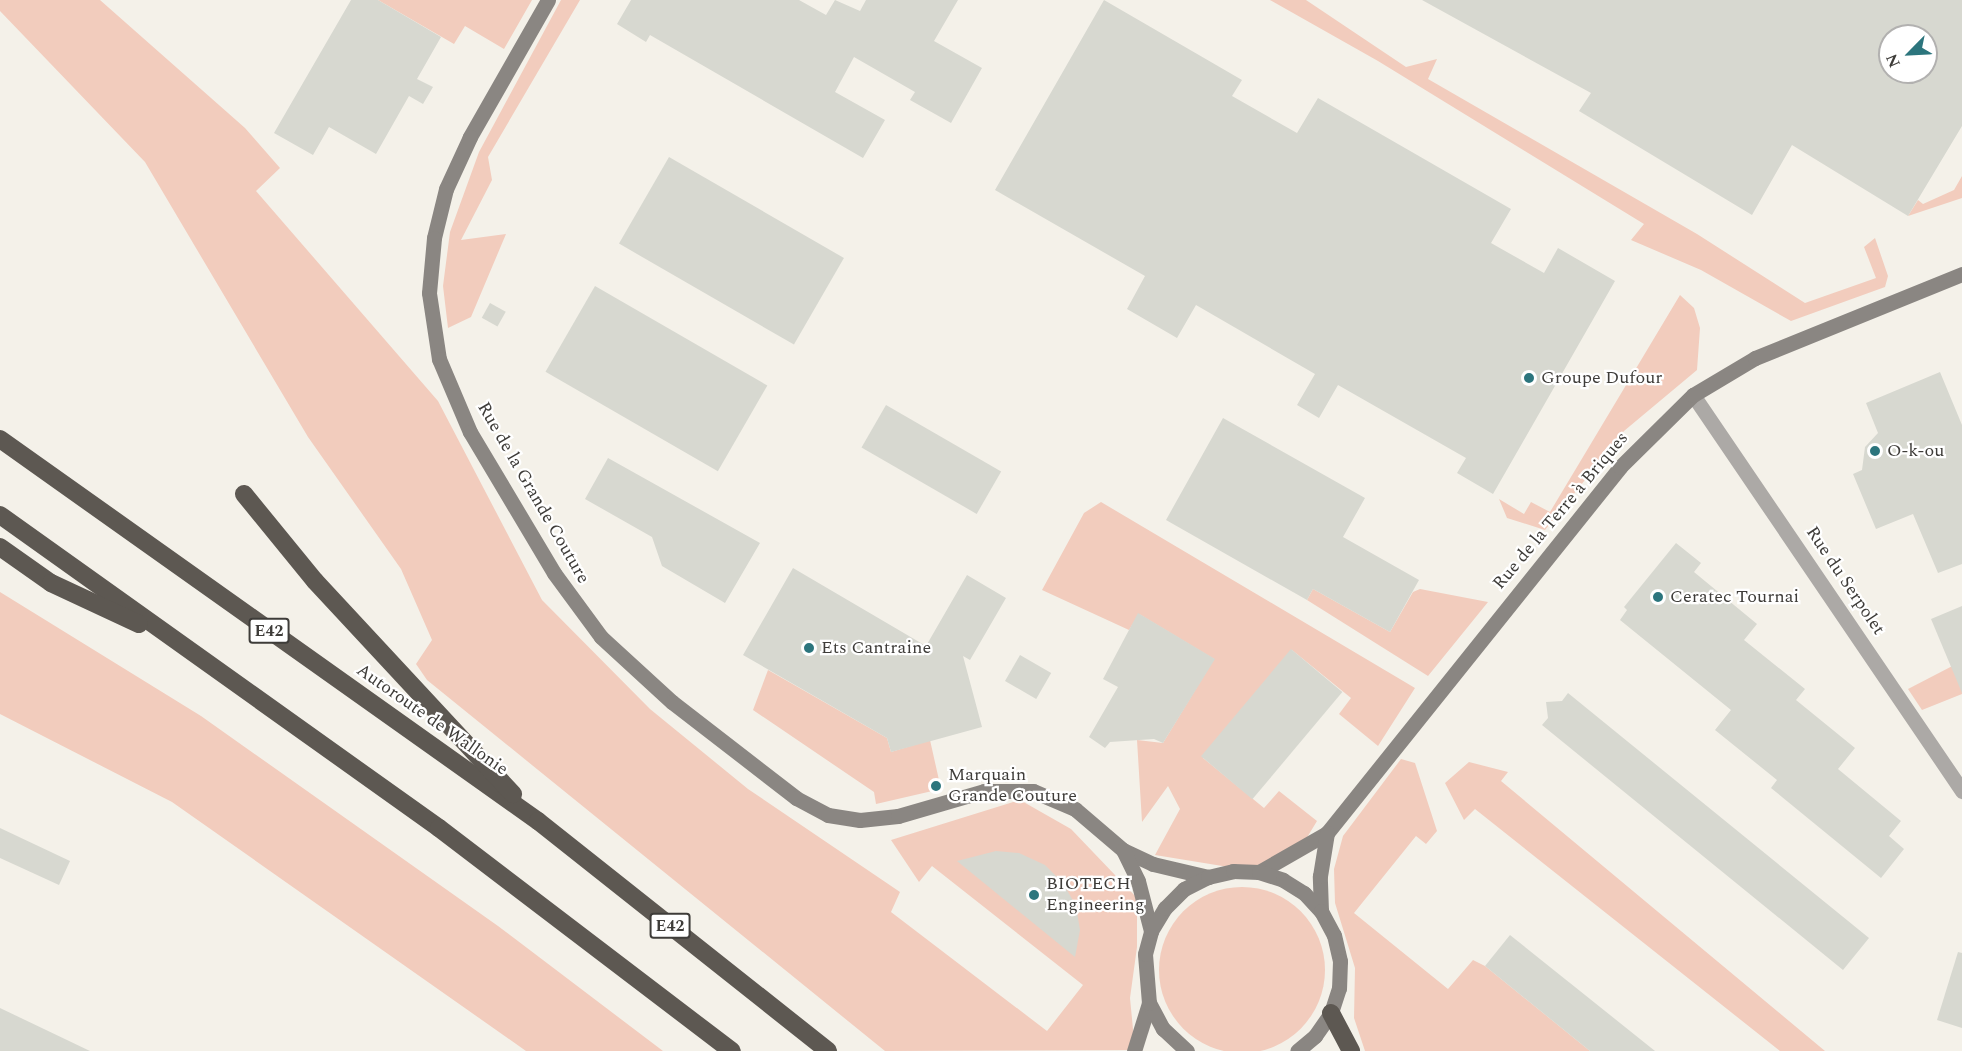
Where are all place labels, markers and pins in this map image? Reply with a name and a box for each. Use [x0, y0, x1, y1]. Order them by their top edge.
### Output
place label: Groupe Dufour [1541, 367, 1662, 389]
marker: Groupe Dufour [1522, 371, 1536, 385]
place label: O-k-ou [1887, 440, 1944, 462]
marker: O-k-ou [1868, 444, 1882, 458]
place label: Ceratec Tournai [1670, 586, 1799, 608]
marker: Ceratec Tournai [1651, 590, 1665, 604]
place label: Ets Cantraine [821, 637, 931, 659]
marker: Ets Cantraine [802, 641, 816, 655]
place label: Marquain Grande Couture [948, 765, 1077, 808]
marker: Marquain Grande Couture [929, 779, 943, 793]
place label: BIOTECH Engineering [1046, 874, 1144, 916]
marker: BIOTECH Engineering [1027, 888, 1041, 902]

